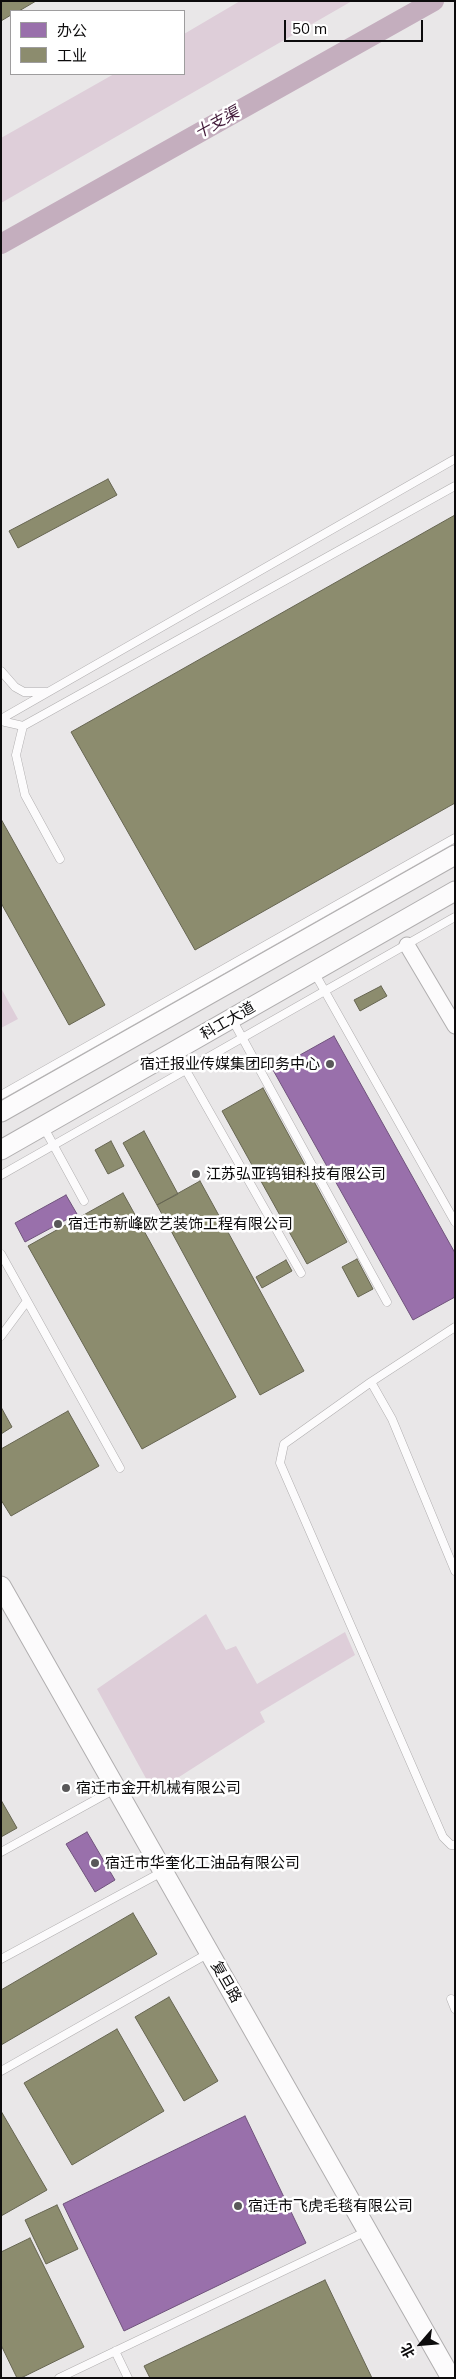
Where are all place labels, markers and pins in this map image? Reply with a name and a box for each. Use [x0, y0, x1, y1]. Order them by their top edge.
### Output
place label: 宿迁报业传媒集团印务中心 [140, 1055, 320, 1073]
marker: 宿迁报业传媒集团印务中心 [324, 1058, 336, 1070]
place label: 江苏弘亚钨钼科技有限公司 [206, 1165, 386, 1183]
marker: 江苏弘亚钨钼科技有限公司 [190, 1168, 202, 1180]
place label: 宿迁市新峰欧艺装饰工程有限公司 [68, 1215, 293, 1233]
marker: 宿迁市新峰欧艺装饰工程有限公司 [52, 1218, 64, 1230]
place label: 宿迁市金开机械有限公司 [76, 1779, 241, 1797]
marker: 宿迁市金开机械有限公司 [60, 1782, 72, 1794]
place label: 宿迁市华奎化工油品有限公司 [105, 1854, 300, 1872]
marker: 宿迁市华奎化工油品有限公司 [89, 1857, 101, 1869]
place label: 宿迁市飞虎毛毯有限公司 [248, 2197, 413, 2215]
marker: 宿迁市飞虎毛毯有限公司 [232, 2200, 244, 2212]

